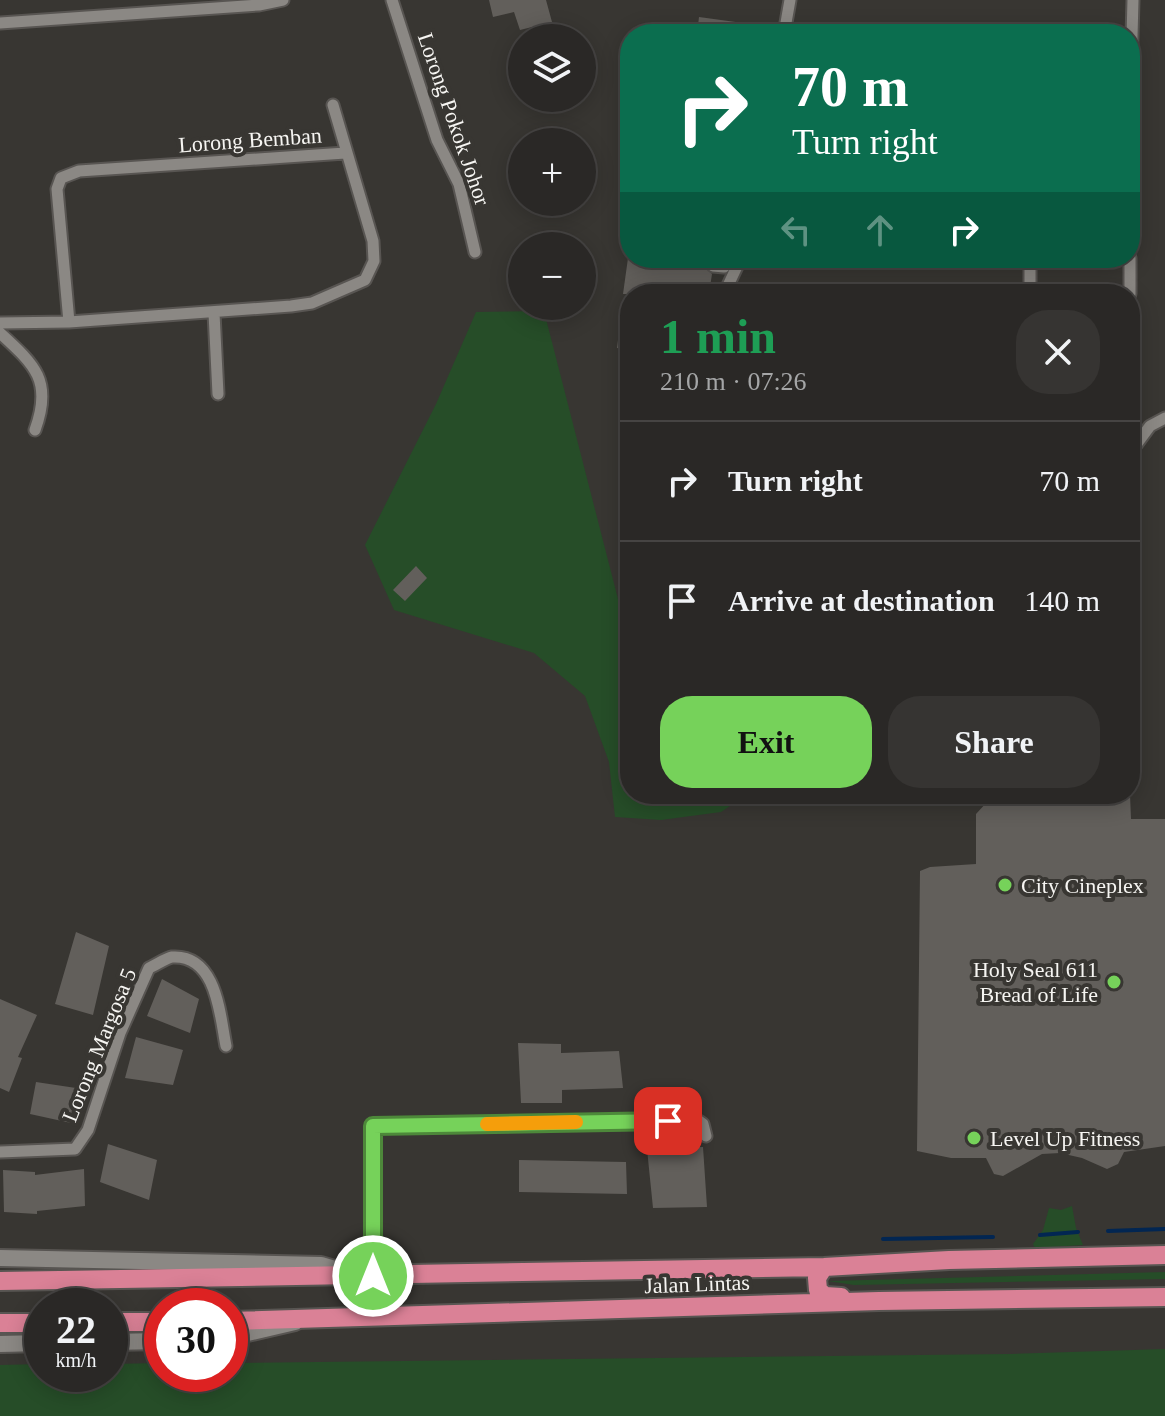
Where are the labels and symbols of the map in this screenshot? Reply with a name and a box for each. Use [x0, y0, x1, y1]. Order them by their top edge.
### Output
street label: Lorong Pokok Johor [413, 29, 495, 209]
street label: Lorong Bemban [178, 123, 322, 157]
place label: City Cineplex [1021, 873, 1144, 898]
marker: City Cineplex [996, 876, 1014, 894]
place label: Holy Seal 611 Bread of Life [973, 957, 1098, 1007]
street label: Lorong Margosa 5 [57, 965, 141, 1125]
marker: Holy Seal 611 Bread of Life [1105, 973, 1123, 991]
pin [634, 1087, 702, 1155]
place label: Level Up Fitness [990, 1126, 1140, 1151]
marker: Level Up Fitness [965, 1129, 983, 1147]
position arrow [331, 1234, 415, 1318]
street label: Jalan Lintas [644, 1270, 750, 1298]
speed limit sign: 30 [144, 1288, 248, 1392]

